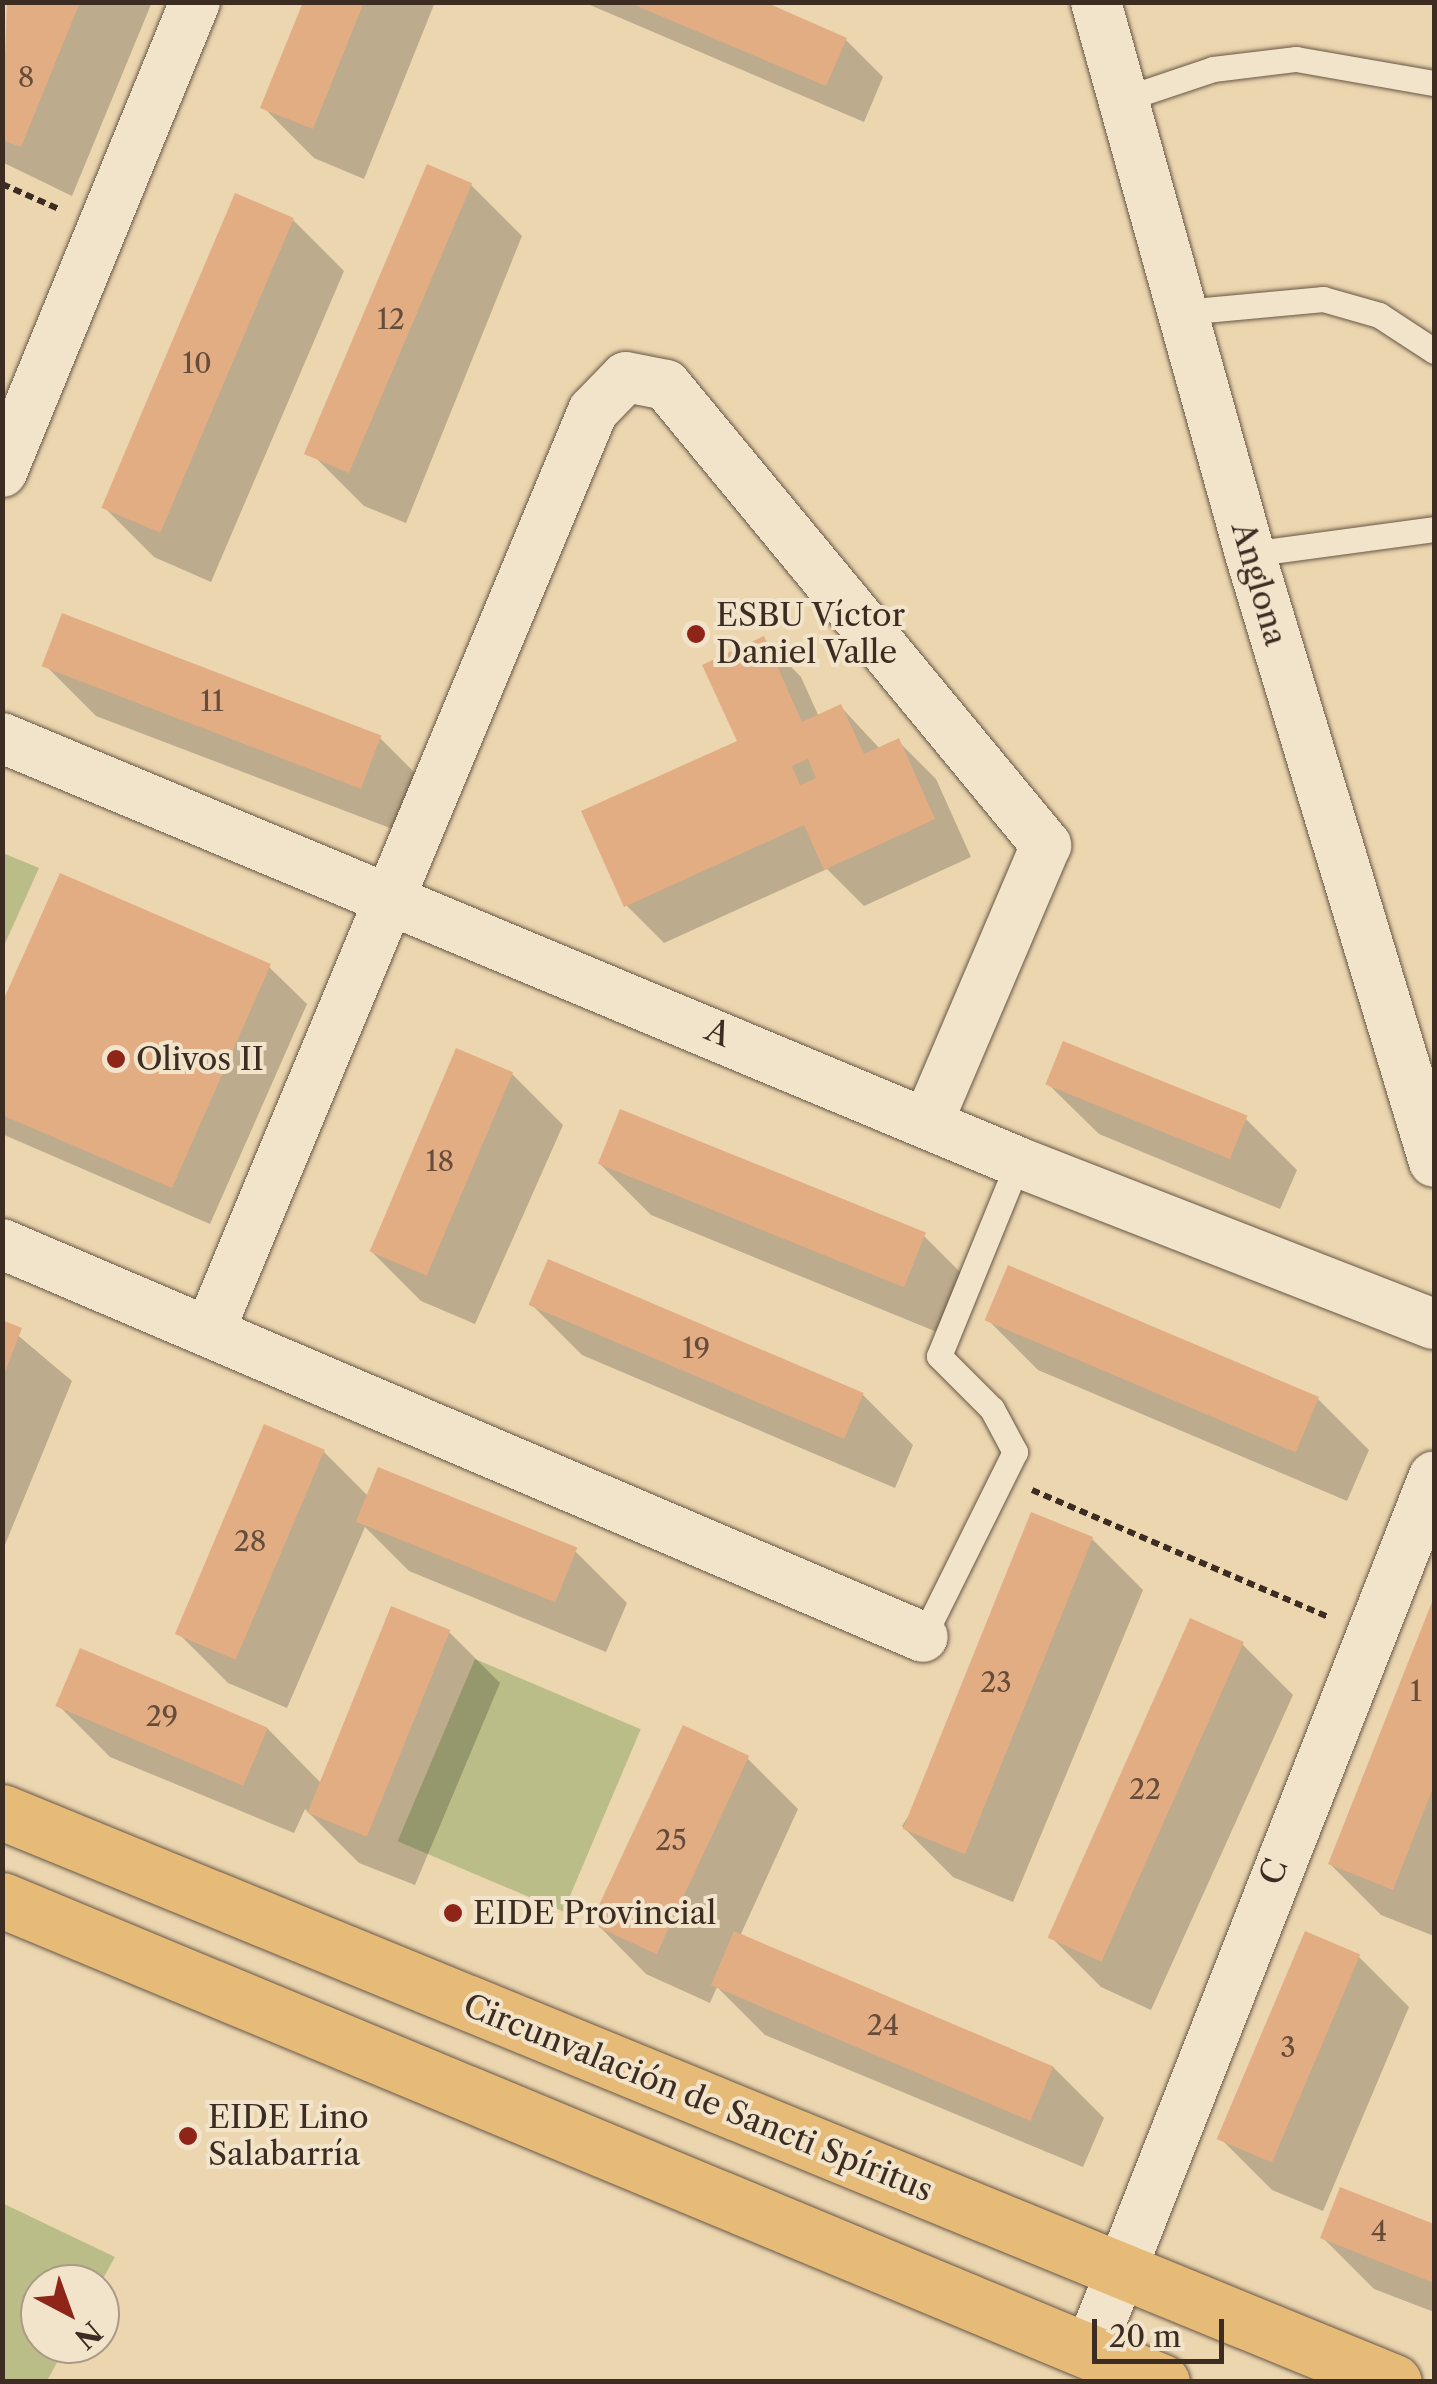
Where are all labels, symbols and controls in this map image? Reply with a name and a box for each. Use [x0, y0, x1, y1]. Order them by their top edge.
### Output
house number: 8 [18, 60, 34, 94]
house number: 12 [377, 302, 405, 336]
house number: 10 [182, 346, 212, 380]
street label: Anglona [1223, 518, 1295, 650]
place label: ESBU Víctor Daniel Valle [716, 597, 906, 672]
marker: ESBU Víctor Daniel Valle [685, 623, 707, 645]
house number: 11 [200, 684, 224, 718]
street label: A [700, 1011, 736, 1055]
place label: Olivos II [136, 1040, 264, 1078]
marker: Olivos II [105, 1048, 127, 1070]
house number: 18 [426, 1144, 454, 1178]
house number: 19 [682, 1331, 710, 1365]
house number: 28 [234, 1524, 266, 1558]
house number: 23 [980, 1665, 1012, 1699]
house number: 1 [1410, 1674, 1422, 1708]
house number: 29 [146, 1699, 178, 1733]
house number: 22 [1129, 1772, 1161, 1806]
house number: 25 [655, 1823, 687, 1857]
street label: C [1252, 1854, 1296, 1890]
place label: EIDE Provincial [473, 1894, 716, 1932]
marker: EIDE Provincial [442, 1902, 464, 1924]
street label: Circunvalación de Sancti Spíritus [458, 1986, 938, 2210]
house number: 24 [867, 2008, 899, 2042]
house number: 3 [1280, 2030, 1296, 2064]
place label: EIDE Lino Salabarría [208, 2099, 369, 2174]
marker: EIDE Lino Salabarría [177, 2125, 199, 2147]
house number: 4 [1371, 2214, 1387, 2248]
north arrow [20, 2264, 120, 2364]
scale bar [1097, 2299, 1230, 2361]
text: N [68, 2314, 109, 2356]
text: 20 m [1109, 2318, 1181, 2355]

